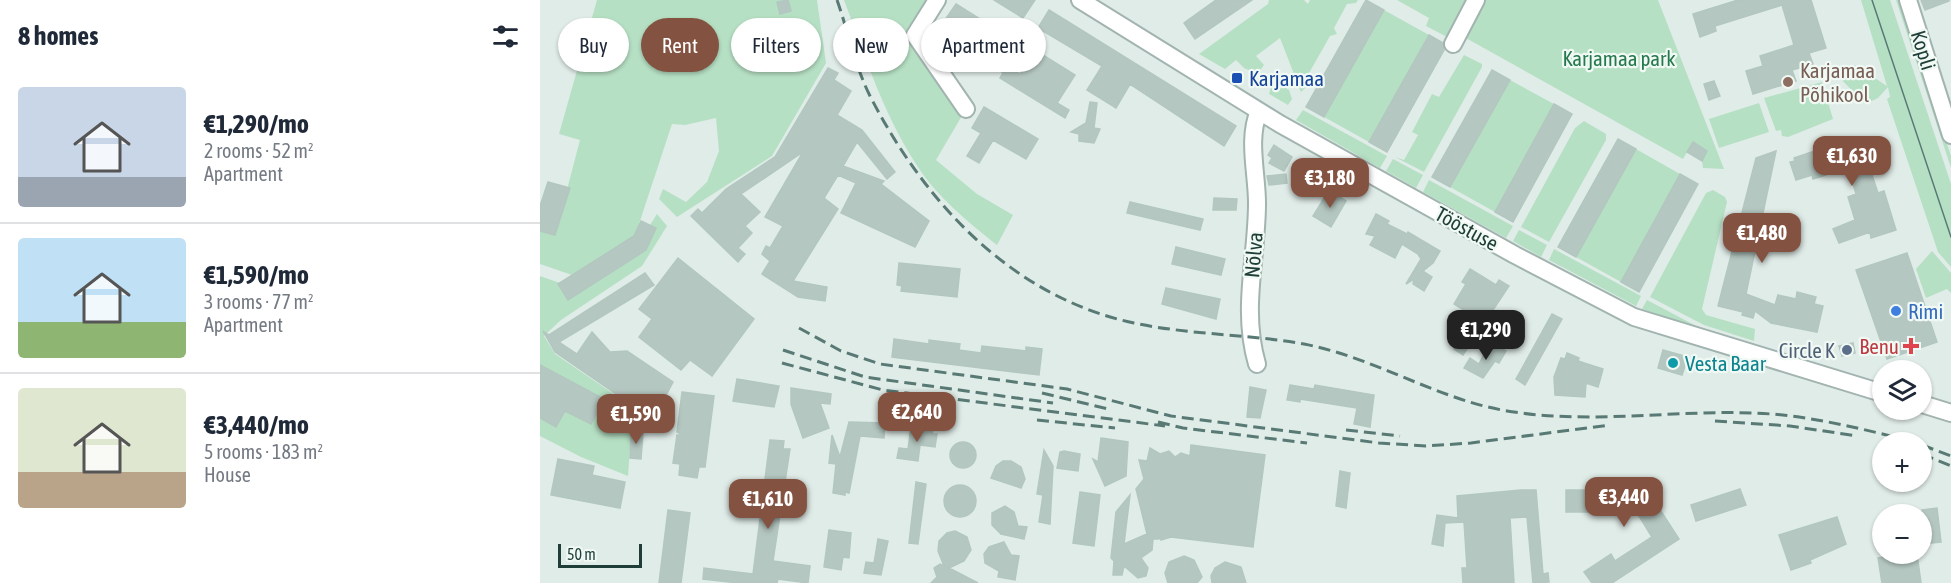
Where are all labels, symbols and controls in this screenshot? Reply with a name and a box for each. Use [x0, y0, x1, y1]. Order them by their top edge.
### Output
chip: Buy [558, 18, 629, 72]
chip: Rent [641, 18, 719, 72]
chip: Filters [731, 18, 821, 72]
chip: New [833, 18, 909, 72]
chip: Apartment [921, 18, 1046, 72]
icon: filters [489, 20, 522, 53]
text: 8 homes [18, 21, 98, 51]
street label: Kopli [1907, 27, 1941, 73]
park label: Karjamaa park [1562, 46, 1676, 70]
place label: Karjamaa Põhikool [1800, 58, 1875, 106]
place label: Karjamaa [1249, 66, 1324, 90]
marker: Karjamaa [1230, 71, 1244, 85]
marker: Karjamaa Põhikool [1781, 75, 1795, 89]
text: €1,290/mo [204, 109, 309, 139]
icon: home [66, 111, 138, 183]
pin: €1,630 [1803, 136, 1901, 187]
text: 2 rooms · 52 m² [204, 139, 314, 162]
text: €1,630 [1827, 144, 1877, 167]
pin: €3,180 [1281, 158, 1379, 209]
text: Apartment [204, 162, 283, 185]
text: €3,180 [1305, 166, 1355, 189]
street label: Tööstuse [1431, 201, 1503, 255]
pin: €1,480 [1713, 213, 1811, 264]
text: €1,480 [1737, 221, 1787, 244]
street label: Nõlva [1239, 231, 1267, 279]
text: €1,590/mo [204, 260, 309, 290]
icon: home [66, 262, 138, 334]
text: 3 rooms · 77 m² [204, 290, 314, 313]
place label: Rimi [1908, 299, 1943, 323]
marker: Rimi [1889, 304, 1903, 318]
pin: €1,290 [1437, 310, 1535, 361]
text: Apartment [204, 313, 283, 336]
text: €1,290 [1461, 318, 1511, 341]
place label: Benu [1859, 334, 1899, 358]
place label: Circle K [1779, 338, 1836, 362]
marker: Benu [1904, 339, 1918, 353]
marker: Circle K [1840, 343, 1854, 357]
place label: Vesta Baar [1685, 351, 1767, 375]
marker: Vesta Baar [1666, 356, 1680, 370]
map controls [1872, 360, 1932, 564]
button: layers [1872, 360, 1932, 420]
pin: €2,640 [868, 392, 966, 443]
pin: €1,590 [587, 394, 685, 445]
text: €2,640 [892, 400, 942, 423]
text: €1,590 [611, 402, 661, 425]
text: €3,440/mo [204, 410, 309, 440]
icon: home [66, 412, 138, 484]
button: + [1872, 432, 1932, 492]
text: 5 rooms · 183 m² [204, 440, 323, 463]
text: House [204, 463, 251, 486]
pin: €3,440 [1575, 477, 1673, 528]
pin: €1,610 [719, 479, 817, 530]
text: €3,440 [1599, 485, 1649, 508]
text: €1,610 [743, 487, 793, 510]
button: − [1872, 504, 1932, 564]
scale bar [558, 541, 642, 568]
text: 50 m [567, 545, 596, 563]

